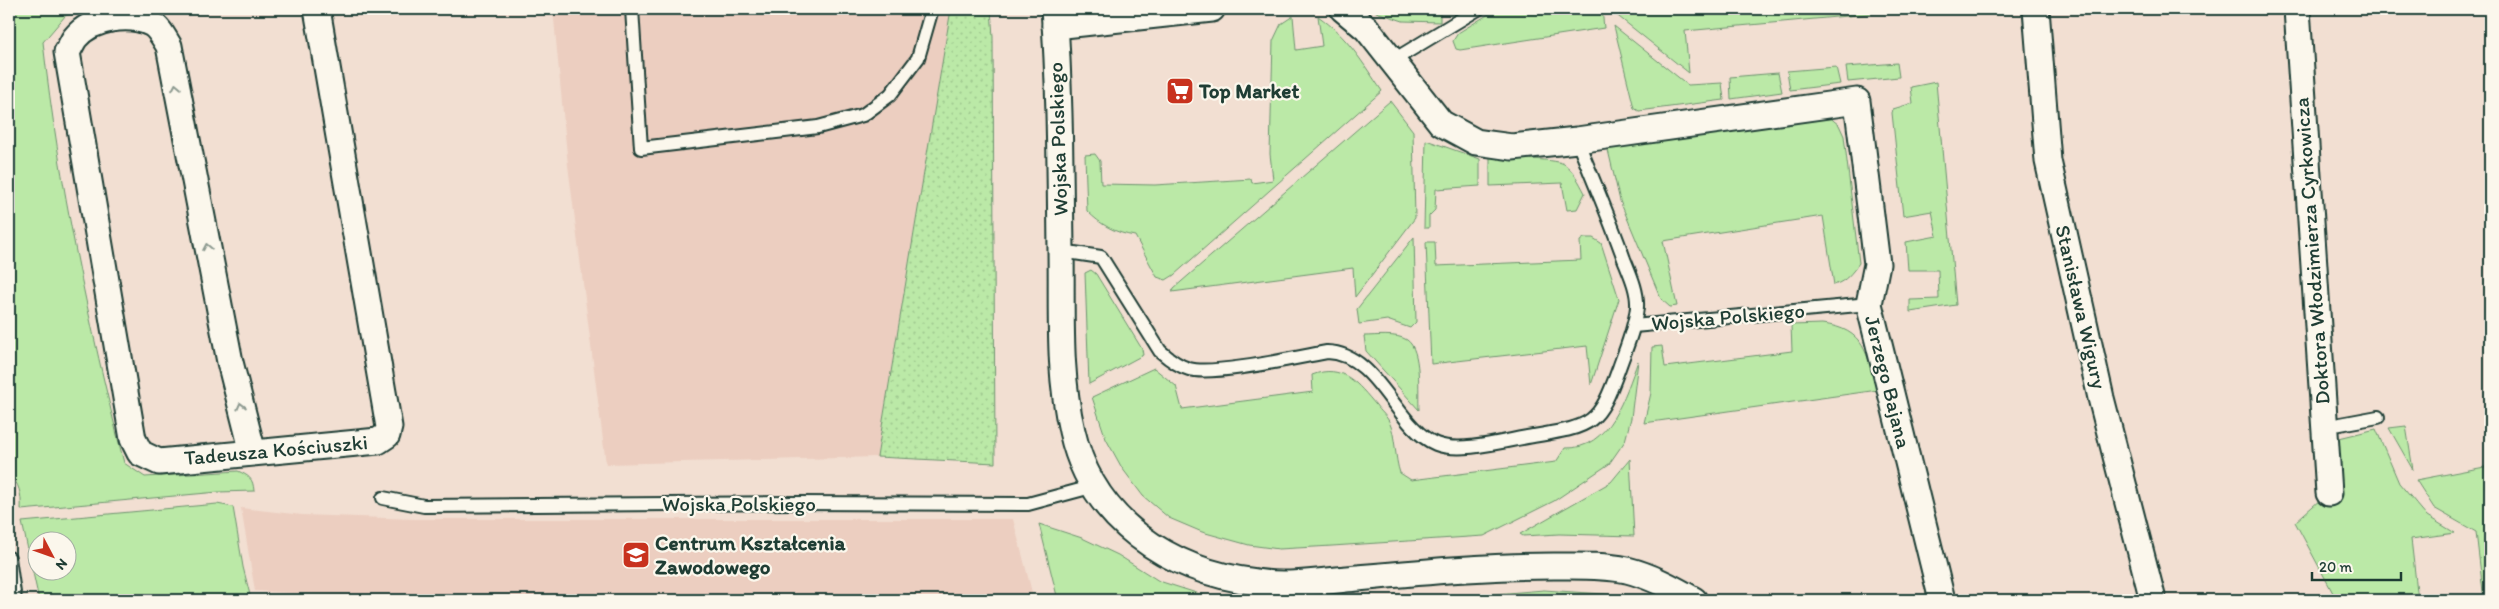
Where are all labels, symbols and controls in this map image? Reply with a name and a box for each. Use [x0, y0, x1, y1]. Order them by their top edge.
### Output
street label: Wojska Polskiego [1042, 62, 1073, 216]
supermarket icon: Top Market [1165, 76, 1195, 106]
place label: Top Market [1198, 78, 1299, 104]
one-way arrow [172, 83, 182, 91]
street label: Doktora Włodzimierza Cyrkowicza [2288, 97, 2335, 405]
street label: Stanisława Wigury [2050, 223, 2113, 391]
one-way arrow [202, 242, 213, 251]
street label: Wojska Polskiego [1650, 297, 1806, 336]
street label: Jerzego Bajana [1860, 313, 1917, 451]
one-way arrow [236, 401, 247, 410]
street label: Tadeusza Kościuszki [183, 429, 369, 470]
street label: Wojska Polskiego [662, 491, 816, 516]
place label: Centrum Kształcenia Zawodowego [655, 530, 847, 580]
north arrow [28, 532, 78, 582]
school or university icon: Centrum Kształcenia Zawodowego [621, 540, 651, 570]
scale bar [2312, 549, 2400, 581]
text: N [52, 555, 71, 573]
text: 20 m [2319, 558, 2353, 576]

